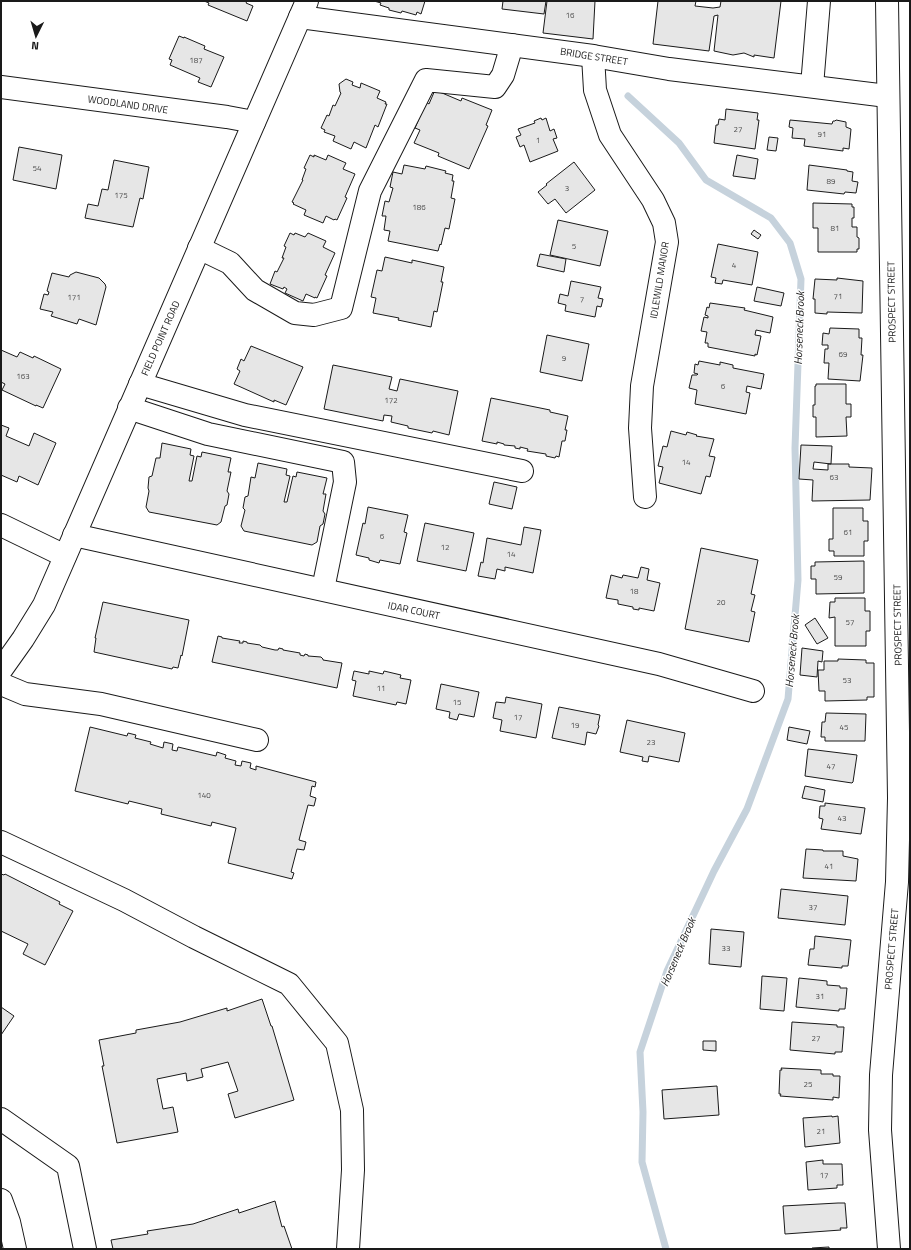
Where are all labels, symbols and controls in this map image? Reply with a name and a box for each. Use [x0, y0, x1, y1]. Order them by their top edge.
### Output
house number: 16 [566, 9, 575, 21]
north arrow [16, 16, 56, 56]
text: N [31, 38, 40, 54]
street label: BRIDGE STREET [559, 44, 630, 69]
house number: 187 [189, 54, 203, 66]
street label: WOODLAND DRIVE [87, 91, 170, 118]
house number: 27 [734, 123, 742, 135]
house number: 91 [818, 128, 826, 140]
house number: 1 [536, 134, 540, 146]
house number: 54 [33, 162, 42, 174]
house number: 89 [827, 175, 836, 187]
house number: 3 [565, 182, 569, 194]
house number: 175 [114, 189, 128, 201]
house number: 186 [412, 201, 426, 213]
house number: 81 [831, 222, 839, 234]
house number: 5 [572, 240, 577, 252]
street label: IDLEWILD MANOR [646, 240, 673, 320]
house number: 4 [732, 259, 737, 271]
street label: PROSPECT STREET [883, 260, 900, 343]
water label: Horseneck Brook [790, 290, 808, 365]
house number: 71 [834, 290, 842, 302]
house number: 171 [67, 291, 81, 303]
house number: 7 [580, 293, 584, 305]
street label: FIELD POINT ROAD [137, 298, 184, 378]
house number: 69 [839, 348, 848, 360]
house number: 9 [562, 352, 567, 364]
house number: 163 [16, 370, 30, 382]
house number: 6 [721, 380, 726, 392]
house number: 172 [384, 394, 398, 406]
house number: 14 [682, 456, 691, 468]
house number: 63 [830, 471, 838, 483]
house number: 61 [844, 526, 852, 538]
house number: 6 [380, 530, 385, 542]
house number: 12 [441, 541, 449, 553]
house number: 14 [507, 548, 516, 560]
house number: 59 [834, 571, 843, 583]
street label: PROSPECT STREET [889, 583, 906, 666]
house number: 18 [630, 585, 639, 597]
house number: 20 [717, 596, 726, 608]
street label: IDAR COURT [387, 598, 442, 623]
water label: Horseneck Brook [781, 613, 803, 688]
house number: 57 [846, 616, 854, 628]
house number: 53 [843, 674, 851, 686]
house number: 11 [377, 682, 385, 694]
house number: 15 [453, 696, 462, 708]
house number: 17 [514, 711, 522, 723]
house number: 19 [571, 719, 580, 731]
house number: 45 [840, 721, 849, 733]
house number: 23 [647, 736, 655, 748]
house number: 47 [827, 760, 835, 772]
house number: 140 [197, 789, 211, 801]
house number: 43 [838, 812, 846, 824]
house number: 41 [825, 860, 833, 872]
house number: 37 [809, 901, 817, 913]
street label: PROSPECT STREET [880, 907, 903, 990]
water label: Horseneck Brook [656, 914, 700, 989]
house number: 33 [722, 942, 730, 954]
house number: 31 [816, 990, 824, 1002]
house number: 27 [812, 1032, 820, 1044]
house number: 25 [804, 1078, 813, 1090]
house number: 21 [817, 1125, 825, 1137]
house number: 17 [820, 1169, 828, 1181]

